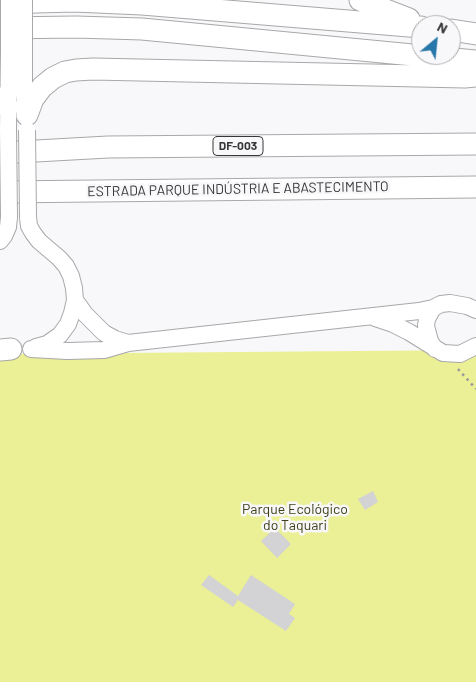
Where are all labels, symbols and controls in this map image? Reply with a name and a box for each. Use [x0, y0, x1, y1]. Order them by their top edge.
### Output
north arrow [411, 15, 461, 65]
text: N [435, 18, 451, 37]
road number: DF-003 [213, 136, 263, 156]
street label: ESTRADA PARQUE INDÚSTRIA E ABASTECIMENTO [87, 178, 389, 200]
park label: Parque Ecológico do Taquari [242, 501, 348, 534]

